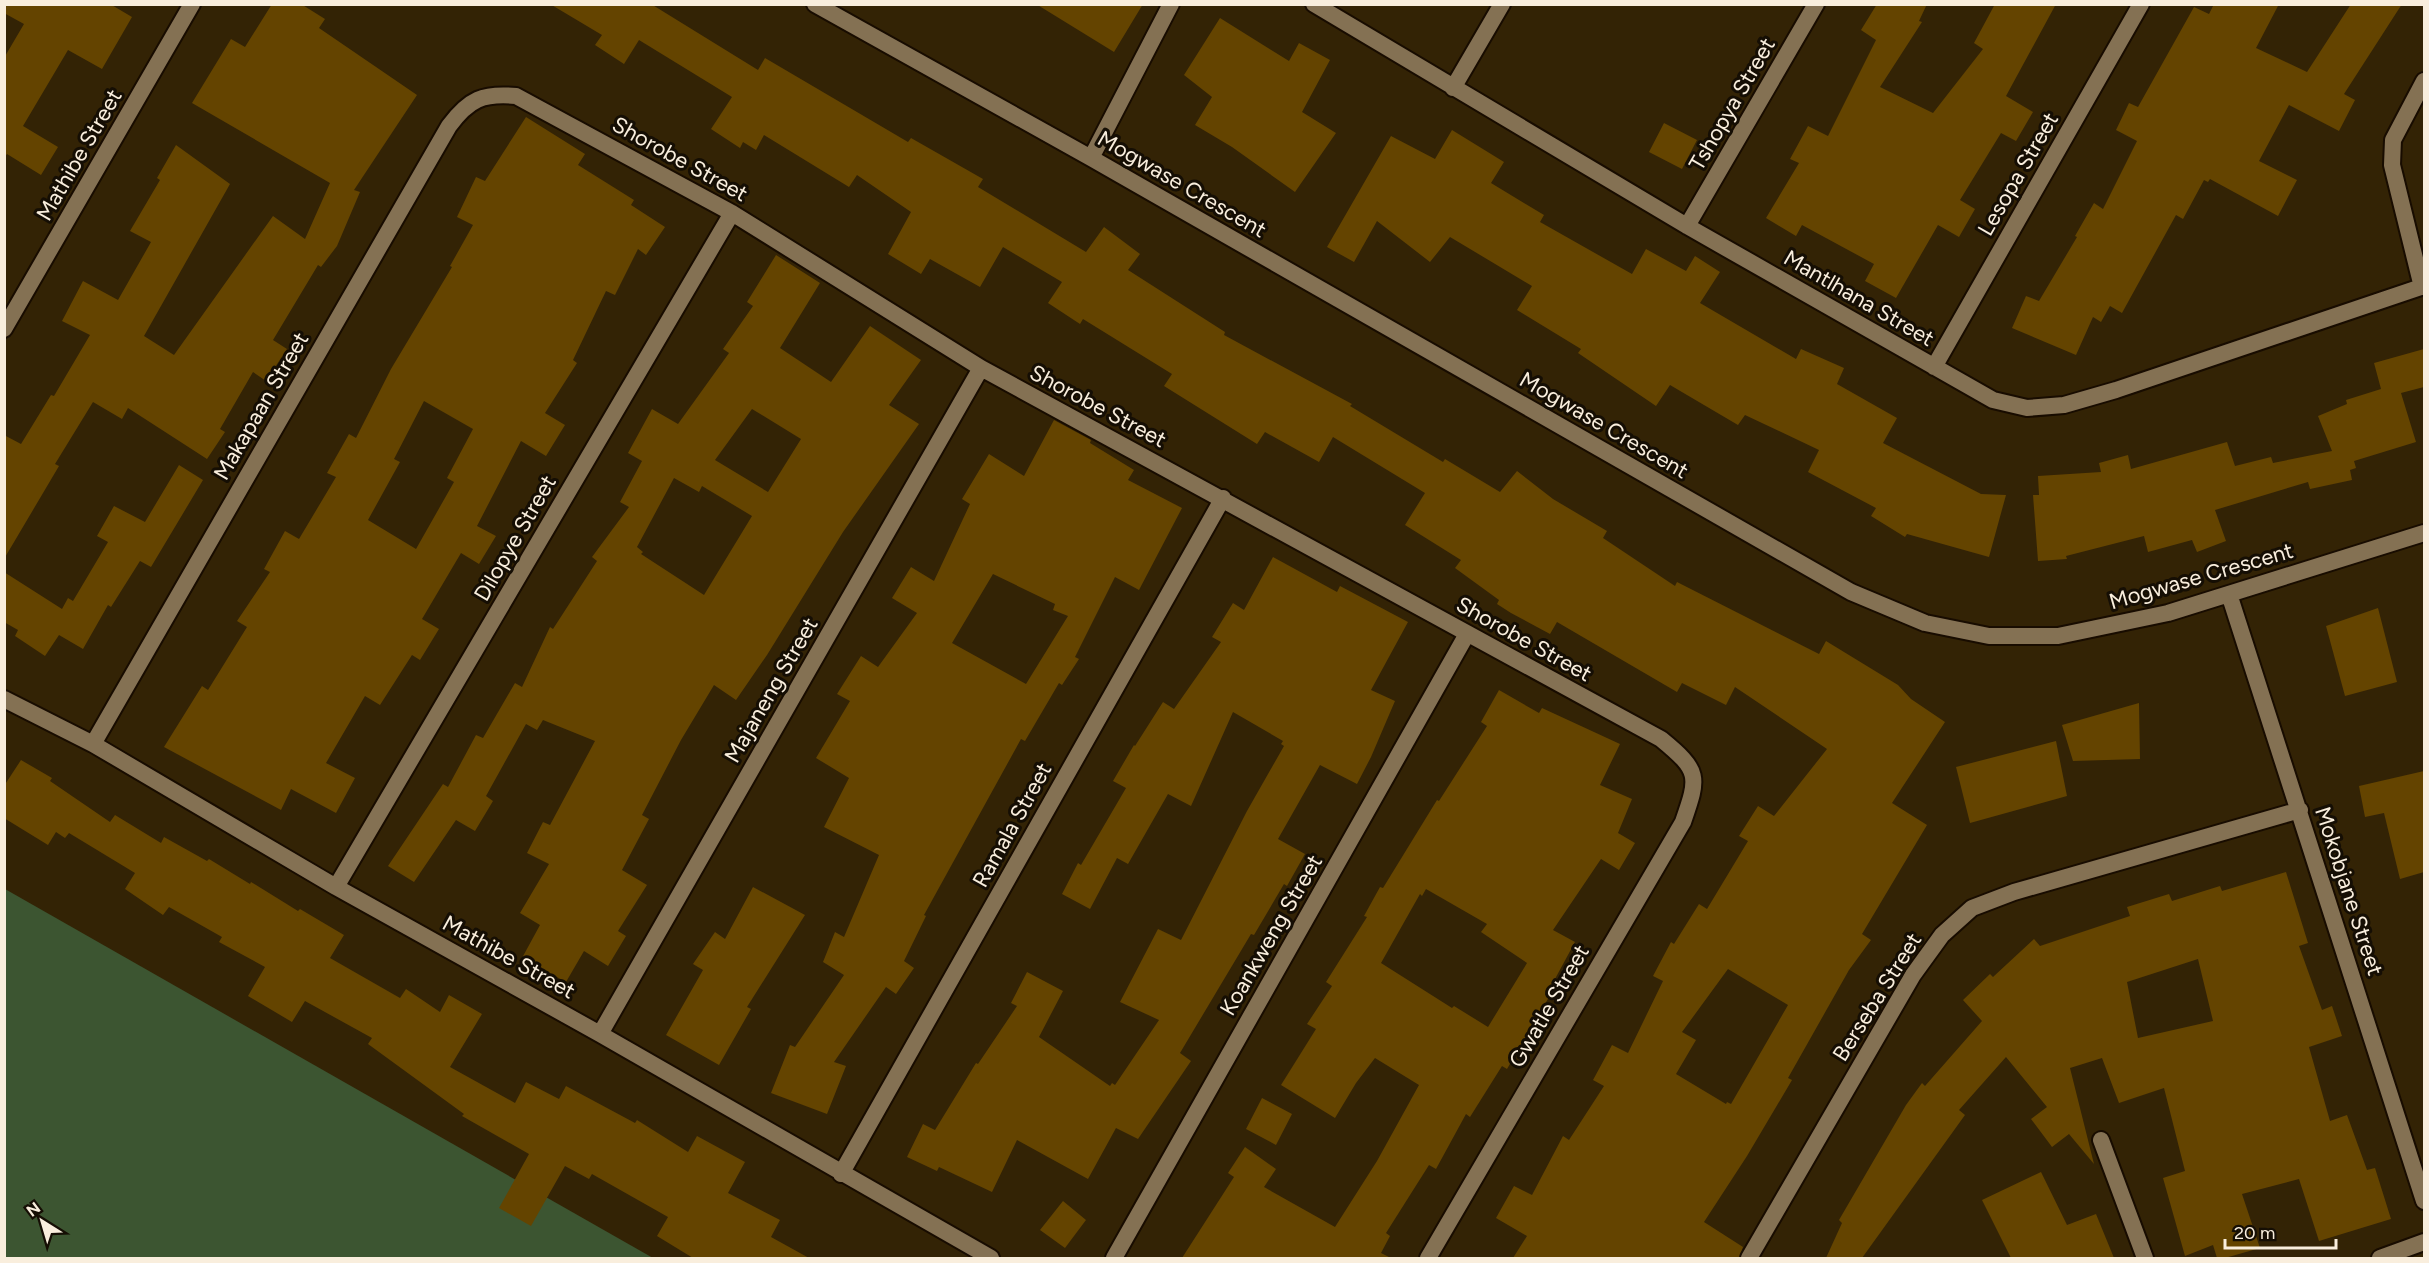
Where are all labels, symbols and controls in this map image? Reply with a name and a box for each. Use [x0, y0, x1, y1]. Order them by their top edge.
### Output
street label: Tshopya Street [1683, 33, 1781, 175]
street label: Mathibe Street [30, 84, 128, 226]
street label: Lesopa Street [1972, 108, 2064, 240]
street label: Shorobe Street [608, 111, 752, 207]
street label: Mogwase Crescent [1093, 125, 1271, 243]
street label: Mantlhana Street [1779, 244, 1939, 352]
street label: Makapaan Street [208, 327, 314, 485]
street label: Shorobe Street [1025, 359, 1171, 453]
street label: Mogwase Crescent [1515, 366, 1693, 484]
street label: Dilopye Street [468, 470, 562, 606]
street label: Mogwase Crescent [2106, 537, 2296, 615]
street label: Shorobe Street [1452, 591, 1596, 687]
street label: Majaneng Street [718, 612, 824, 768]
street label: Ramala Street [967, 758, 1057, 892]
street label: Mokobjane Street [2309, 803, 2389, 979]
street label: Koankweng Street [1214, 850, 1328, 1020]
street label: Mathibe Street [438, 909, 580, 1005]
street label: Berseba Street [1827, 928, 1927, 1066]
street label: Gwatle Street [1503, 940, 1595, 1072]
north arrow [12, 1191, 72, 1251]
text: N [23, 1198, 44, 1221]
scale bar [2225, 1212, 2336, 1250]
text: 20 m [2234, 1222, 2275, 1244]

